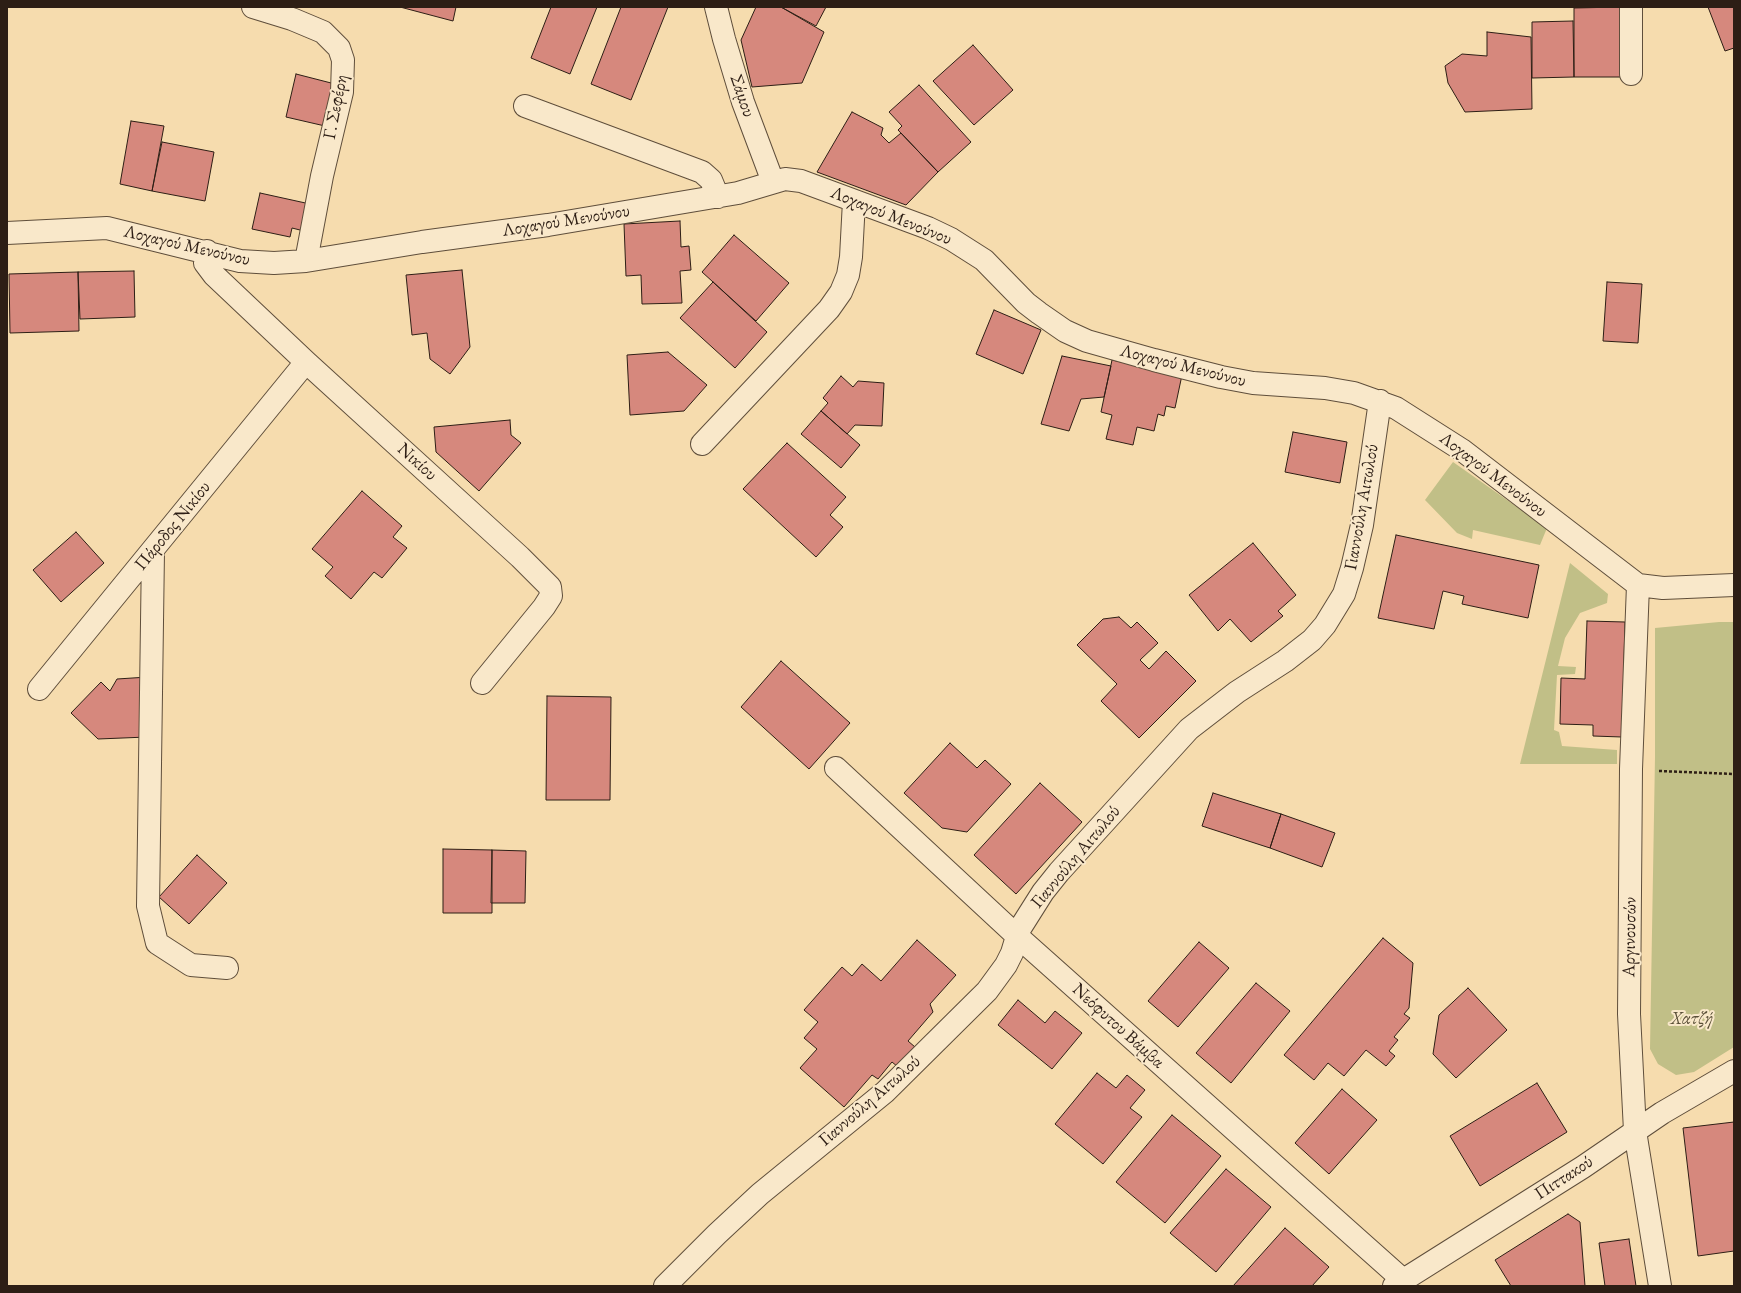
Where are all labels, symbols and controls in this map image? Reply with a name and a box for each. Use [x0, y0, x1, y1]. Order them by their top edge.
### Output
street label: Σάμου [725, 72, 759, 120]
street label: Γ. Σεφέρη [319, 73, 353, 141]
street label: Λοχαγού Μενούνου [827, 182, 955, 250]
street label: Λοχαγού Μενούνου [501, 200, 631, 242]
street label: Λοχαγού Μενούνου [122, 221, 252, 271]
street label: Λοχαγού Μενούνου [1118, 340, 1248, 392]
street label: Λοχαγού Μενούνου [1435, 428, 1551, 522]
street label: Νικίου [393, 438, 441, 486]
street label: Γιαννούλη Αιτωλού [1340, 442, 1384, 572]
street label: Πάροδος Νικίου [130, 477, 216, 575]
street label: Γιαννούλη Αιτωλού [1027, 801, 1125, 913]
street label: Αργινουσών [1618, 897, 1642, 977]
street label: Νεόφυτου Βάμβα [1067, 979, 1169, 1073]
park label: Χατζή [1671, 1008, 1713, 1030]
street label: Γιαννούλη Αιτωλού [815, 1051, 925, 1151]
street label: Πιττακού [1531, 1151, 1597, 1205]

